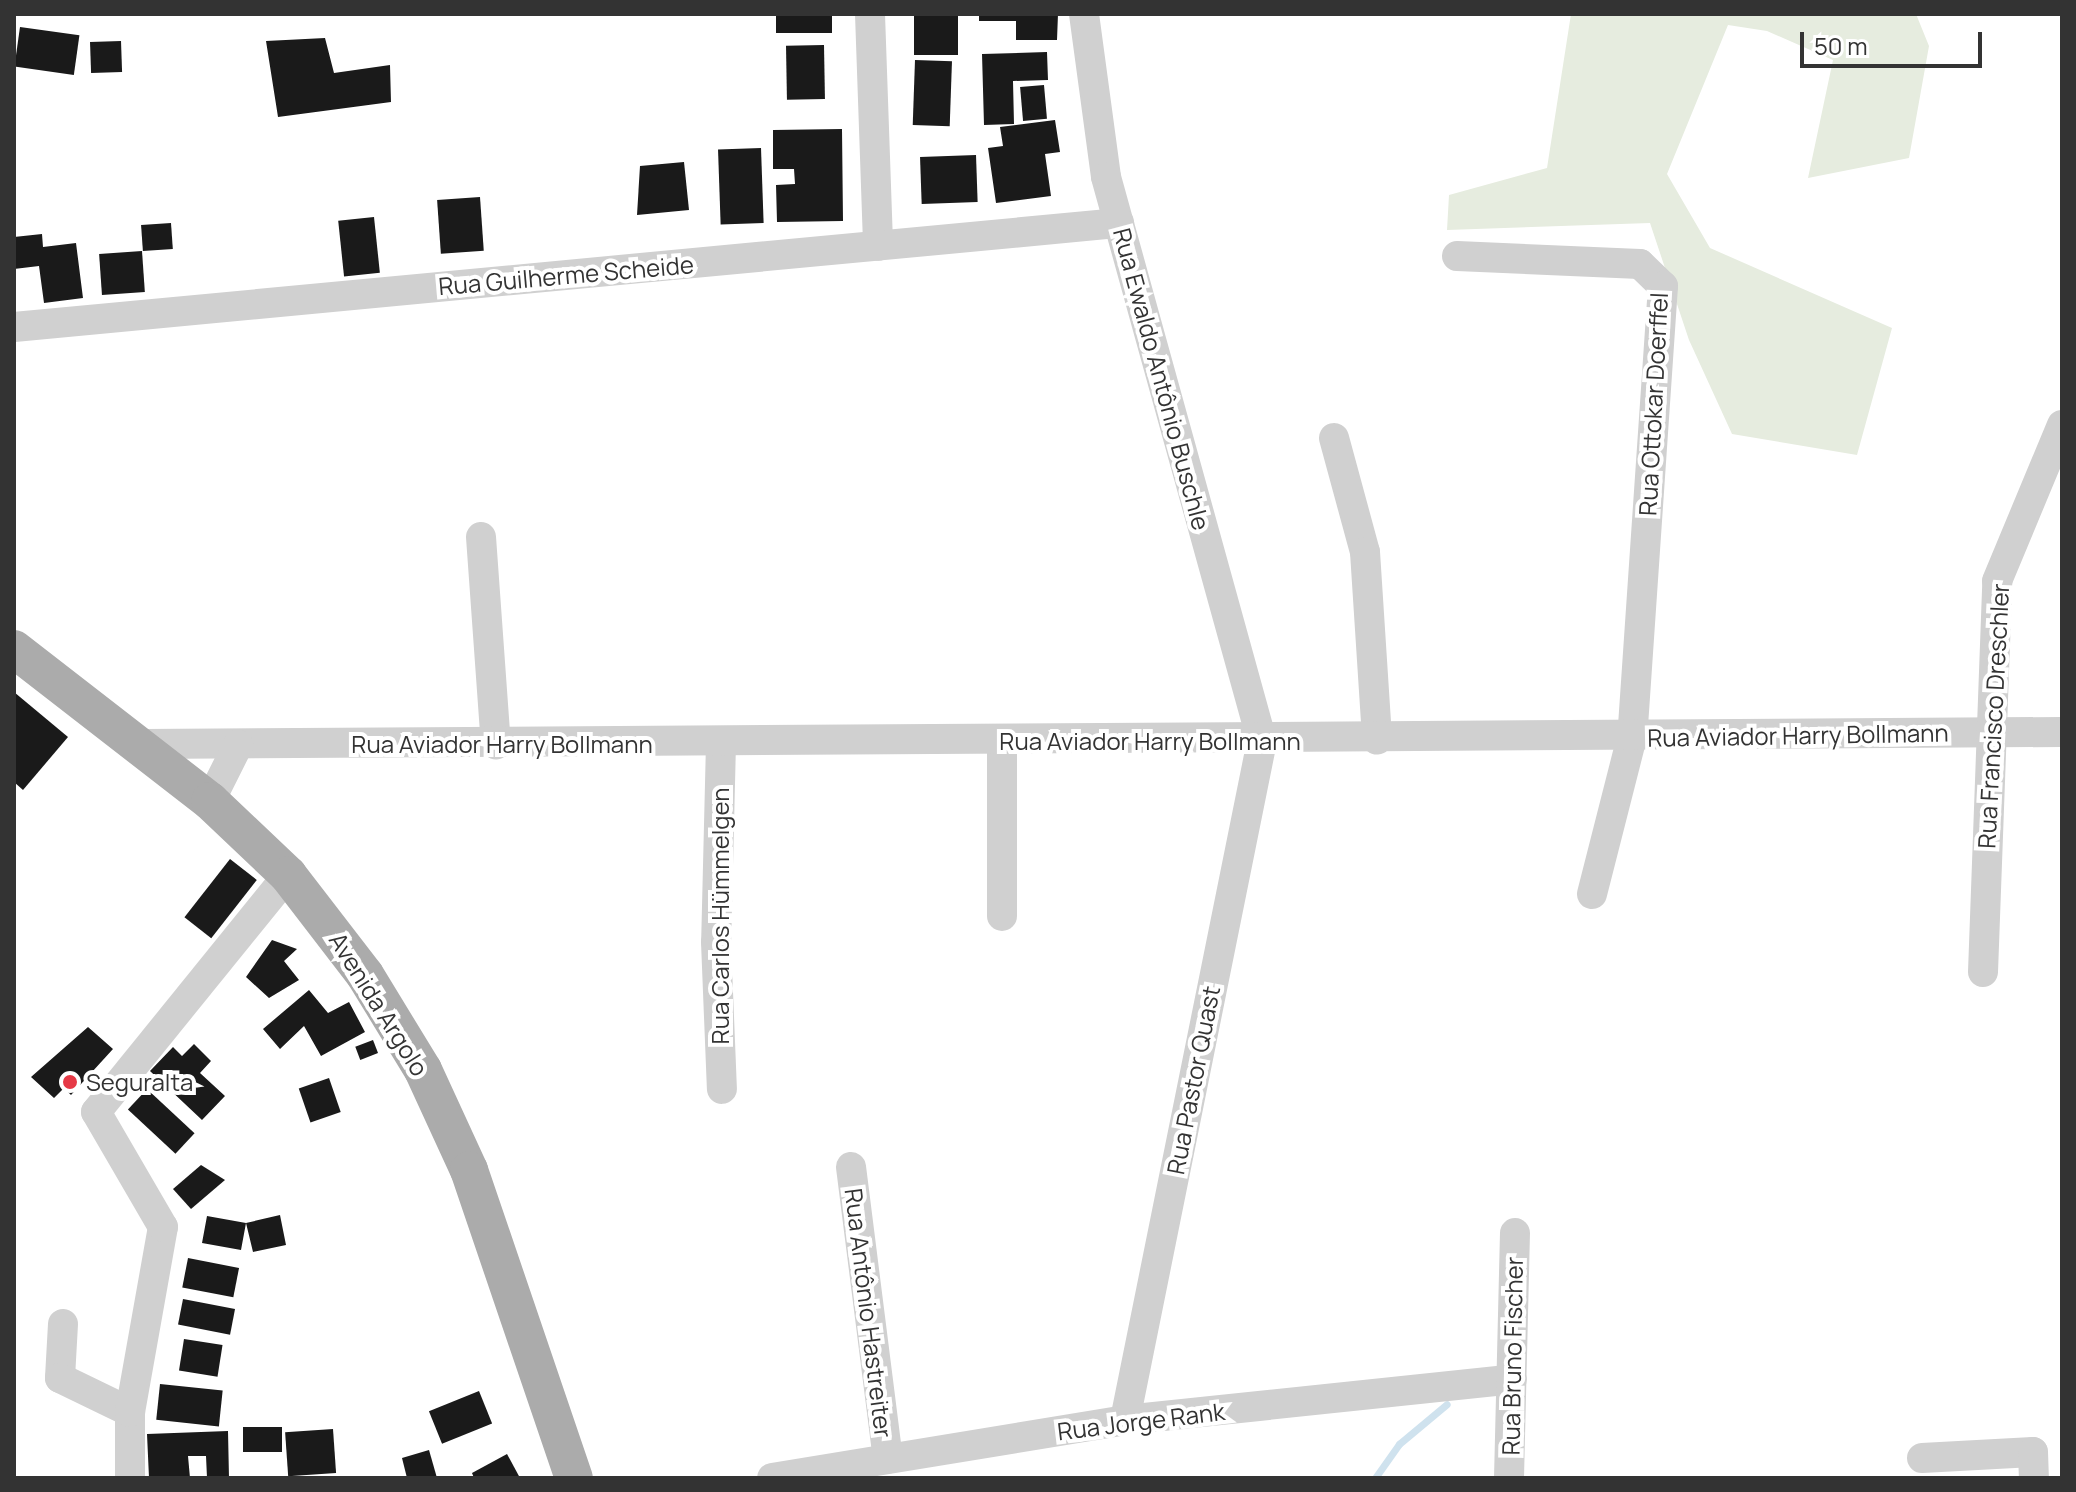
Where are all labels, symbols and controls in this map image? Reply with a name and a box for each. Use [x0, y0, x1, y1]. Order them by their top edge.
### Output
scale bar [1804, 16, 1986, 66]
text: 50 m [1814, 29, 1868, 62]
street label: Rua Ewaldo Antônio Buschle [1108, 225, 1216, 533]
street label: Rua Guilherme Scheide [437, 249, 695, 301]
street label: Rua Ottokar Doerffel [1633, 292, 1673, 516]
street label: Rua Francisco Dreschler [1972, 583, 2014, 849]
street label: Rua Aviador Harry Bollmann [1647, 718, 1949, 752]
street label: Rua Aviador Harry Bollmann [999, 727, 1301, 755]
street label: Rua Aviador Harry Bollmann [351, 730, 653, 758]
street label: Rua Carlos Hümmelgen [706, 788, 734, 1044]
street label: Avenida Argolo [323, 927, 435, 1081]
street label: Rua Pastor Quast [1161, 983, 1225, 1177]
place label: Seguralta [86, 1068, 193, 1096]
marker: Seguralta [61, 1073, 79, 1091]
street label: Rua Antônio Hastreiter [839, 1187, 899, 1439]
street label: Rua Bruno Fischer [1496, 1256, 1528, 1456]
street label: Rua Jorge Rank [1056, 1396, 1226, 1446]

